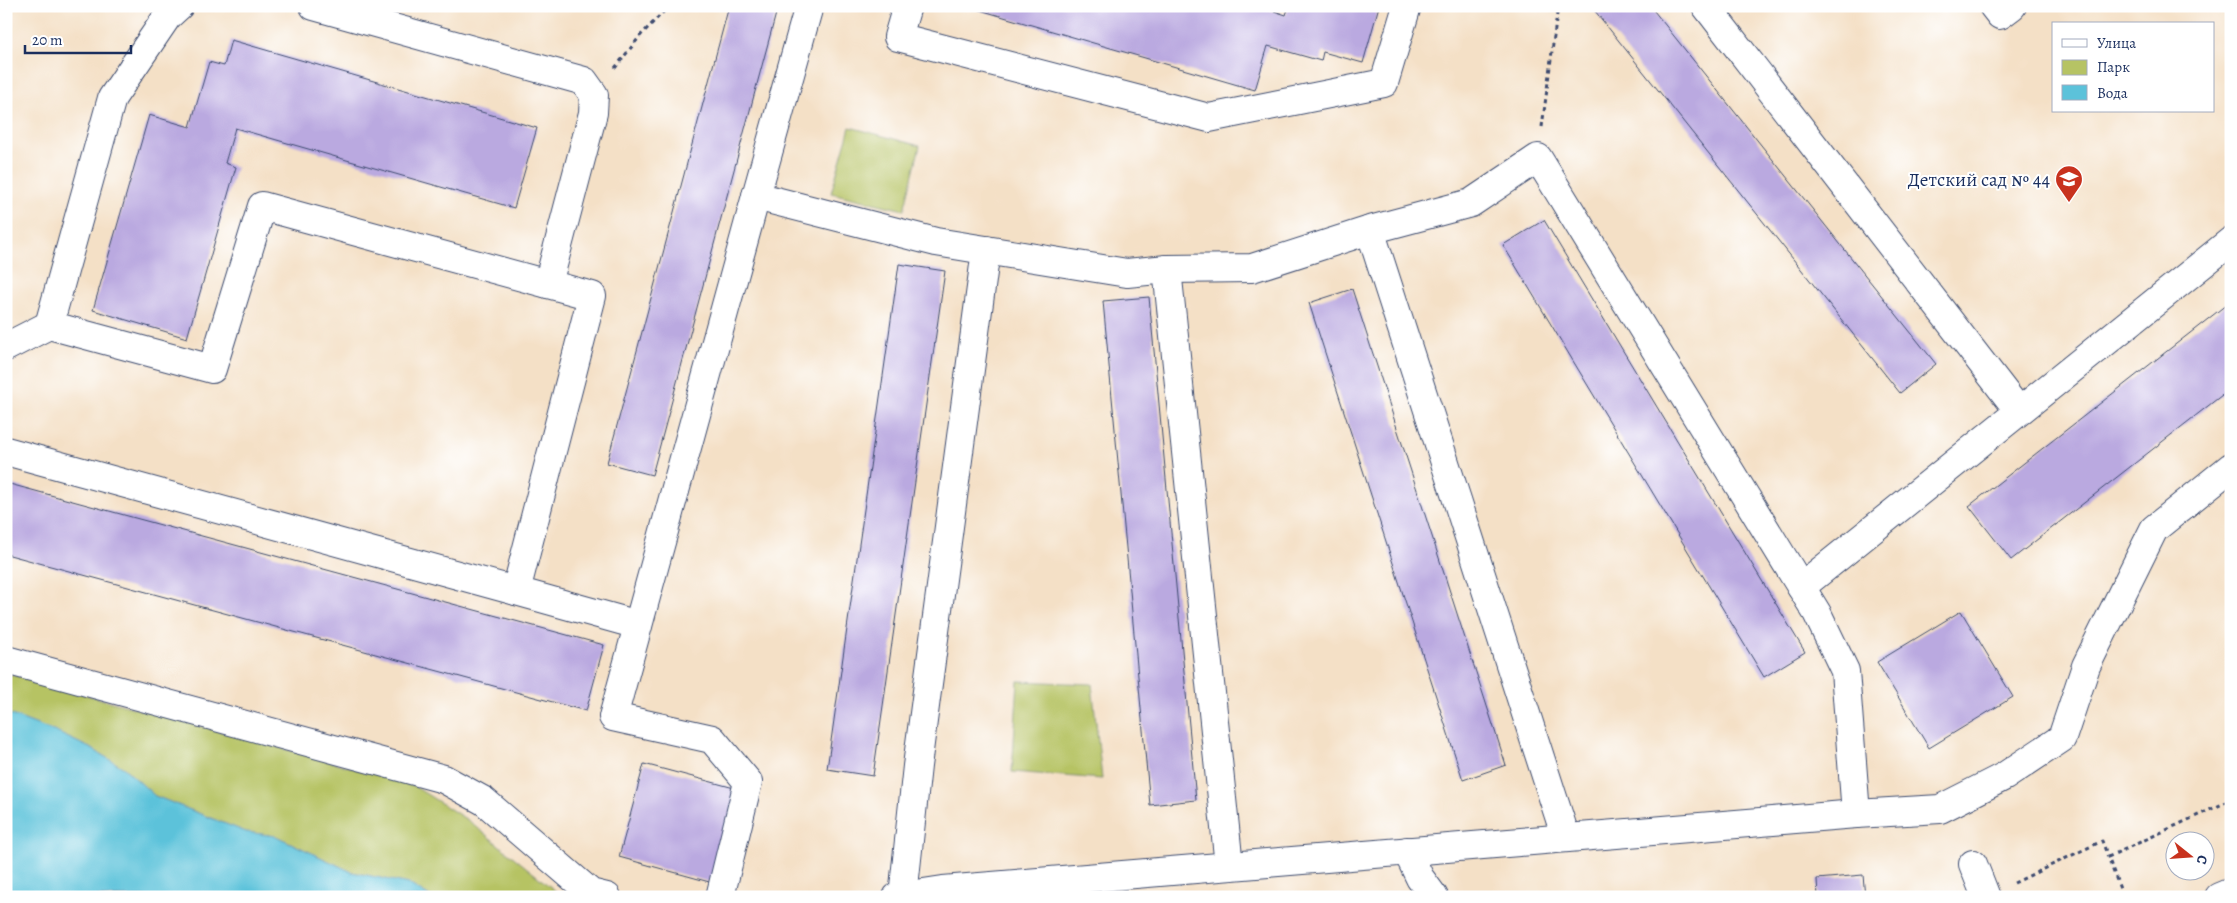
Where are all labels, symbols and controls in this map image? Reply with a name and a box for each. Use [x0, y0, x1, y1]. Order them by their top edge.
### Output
scale bar [25, 22, 131, 54]
legend [2052, 22, 2214, 112]
text: 20 m [32, 30, 63, 50]
text: Улица [2097, 33, 2136, 53]
text: Парк [2097, 57, 2130, 77]
text: Вода [2097, 83, 2128, 103]
school or university icon: Детский сад № 44 [2054, 164, 2084, 203]
place label: Детский сад № 44 [1908, 167, 2050, 193]
north arrow [2164, 830, 2214, 880]
text: С [2191, 853, 2212, 867]

